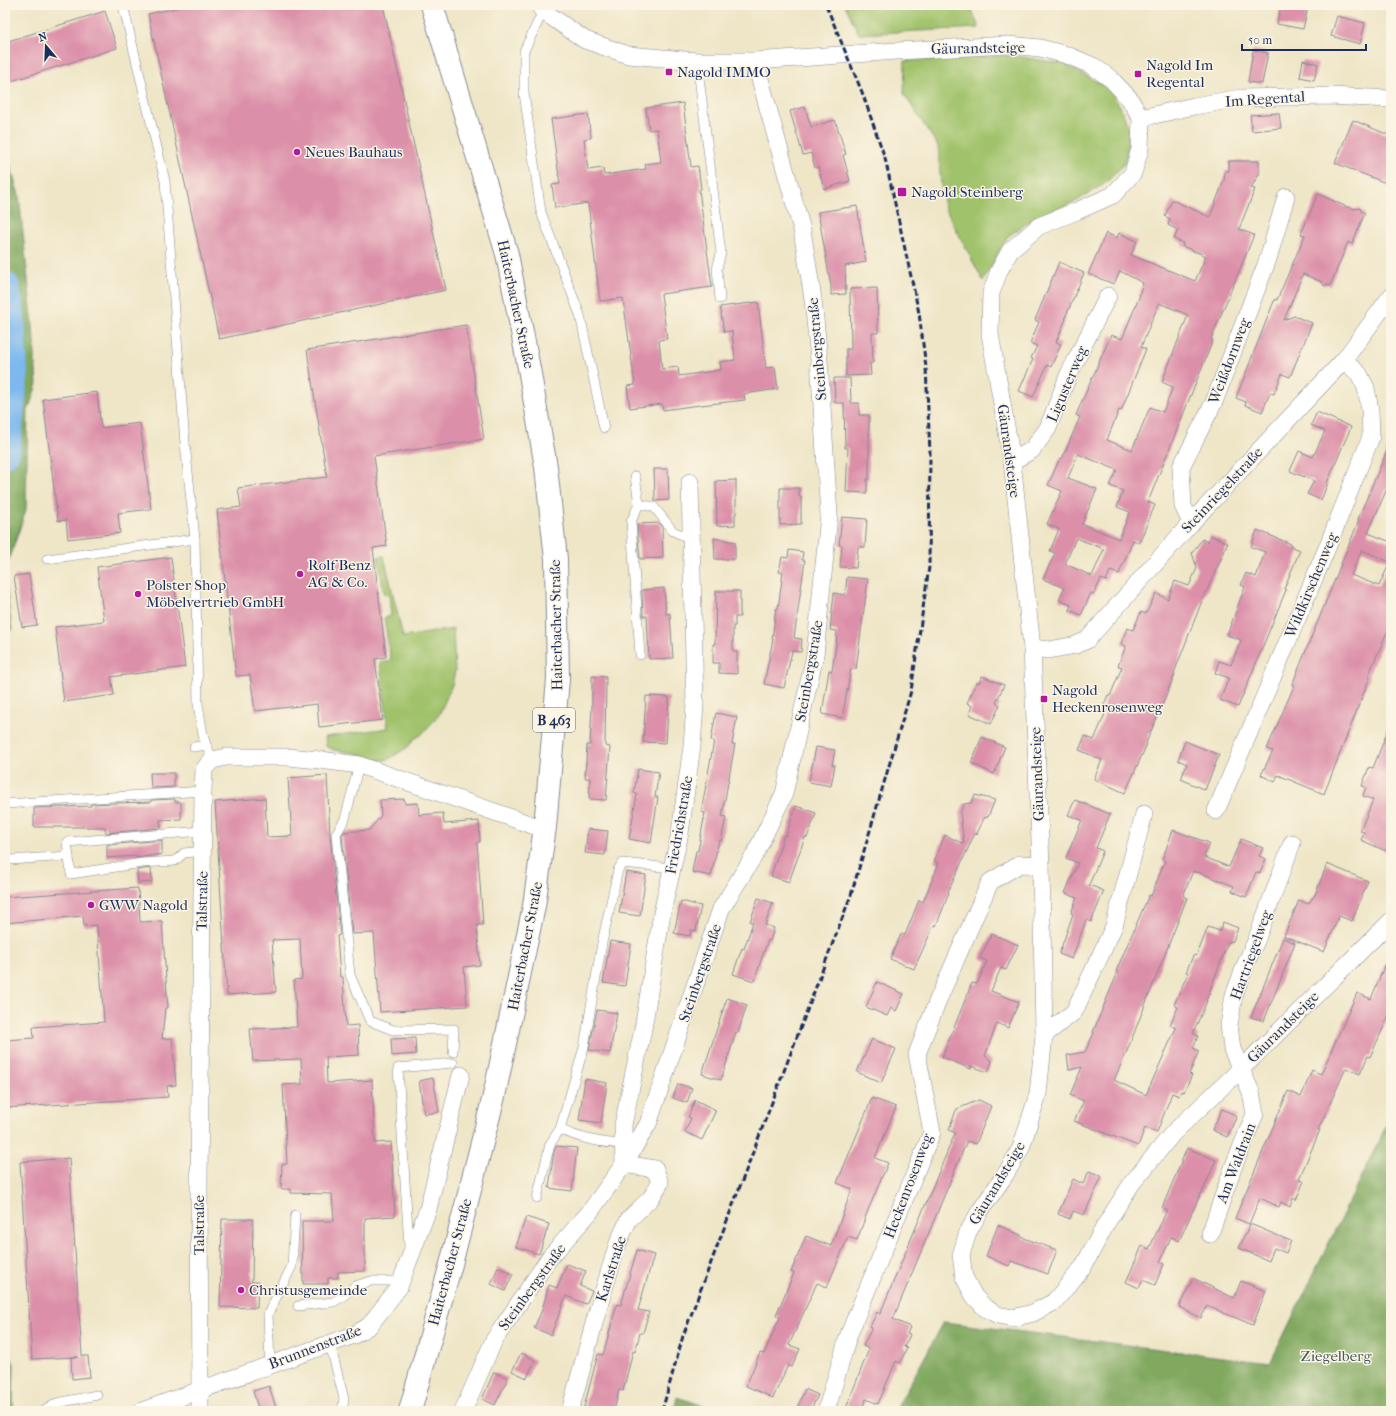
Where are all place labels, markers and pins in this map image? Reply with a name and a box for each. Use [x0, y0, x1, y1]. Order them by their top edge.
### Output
place label: Nagold Im Regental [1146, 56, 1214, 91]
place label: Nagold IMMO [677, 63, 771, 81]
marker: Nagold IMMO [664, 67, 674, 77]
marker: Nagold Im Regental [1133, 69, 1143, 79]
place label: Neues Bauhaus [305, 143, 403, 161]
marker: Neues Bauhaus [292, 147, 302, 157]
place label: Nagold Steinberg [911, 183, 1024, 201]
marker: Nagold Steinberg [896, 186, 908, 198]
place label: Rolf Benz AG & Co. [307, 556, 371, 591]
marker: Rolf Benz AG & Co. [295, 569, 305, 579]
place label: Polster Shop Möbelvertrieb GmbH [146, 576, 285, 611]
marker: Polster Shop Möbelvertrieb GmbH [133, 589, 143, 599]
place label: Nagold Heckenrosenweg [1052, 681, 1164, 716]
marker: Nagold Heckenrosenweg [1039, 694, 1049, 704]
place label: GWW Nagold [99, 896, 189, 914]
marker: GWW Nagold [86, 900, 96, 910]
place label: Christusgemeinde [249, 1281, 368, 1299]
marker: Christusgemeinde [236, 1285, 246, 1295]

